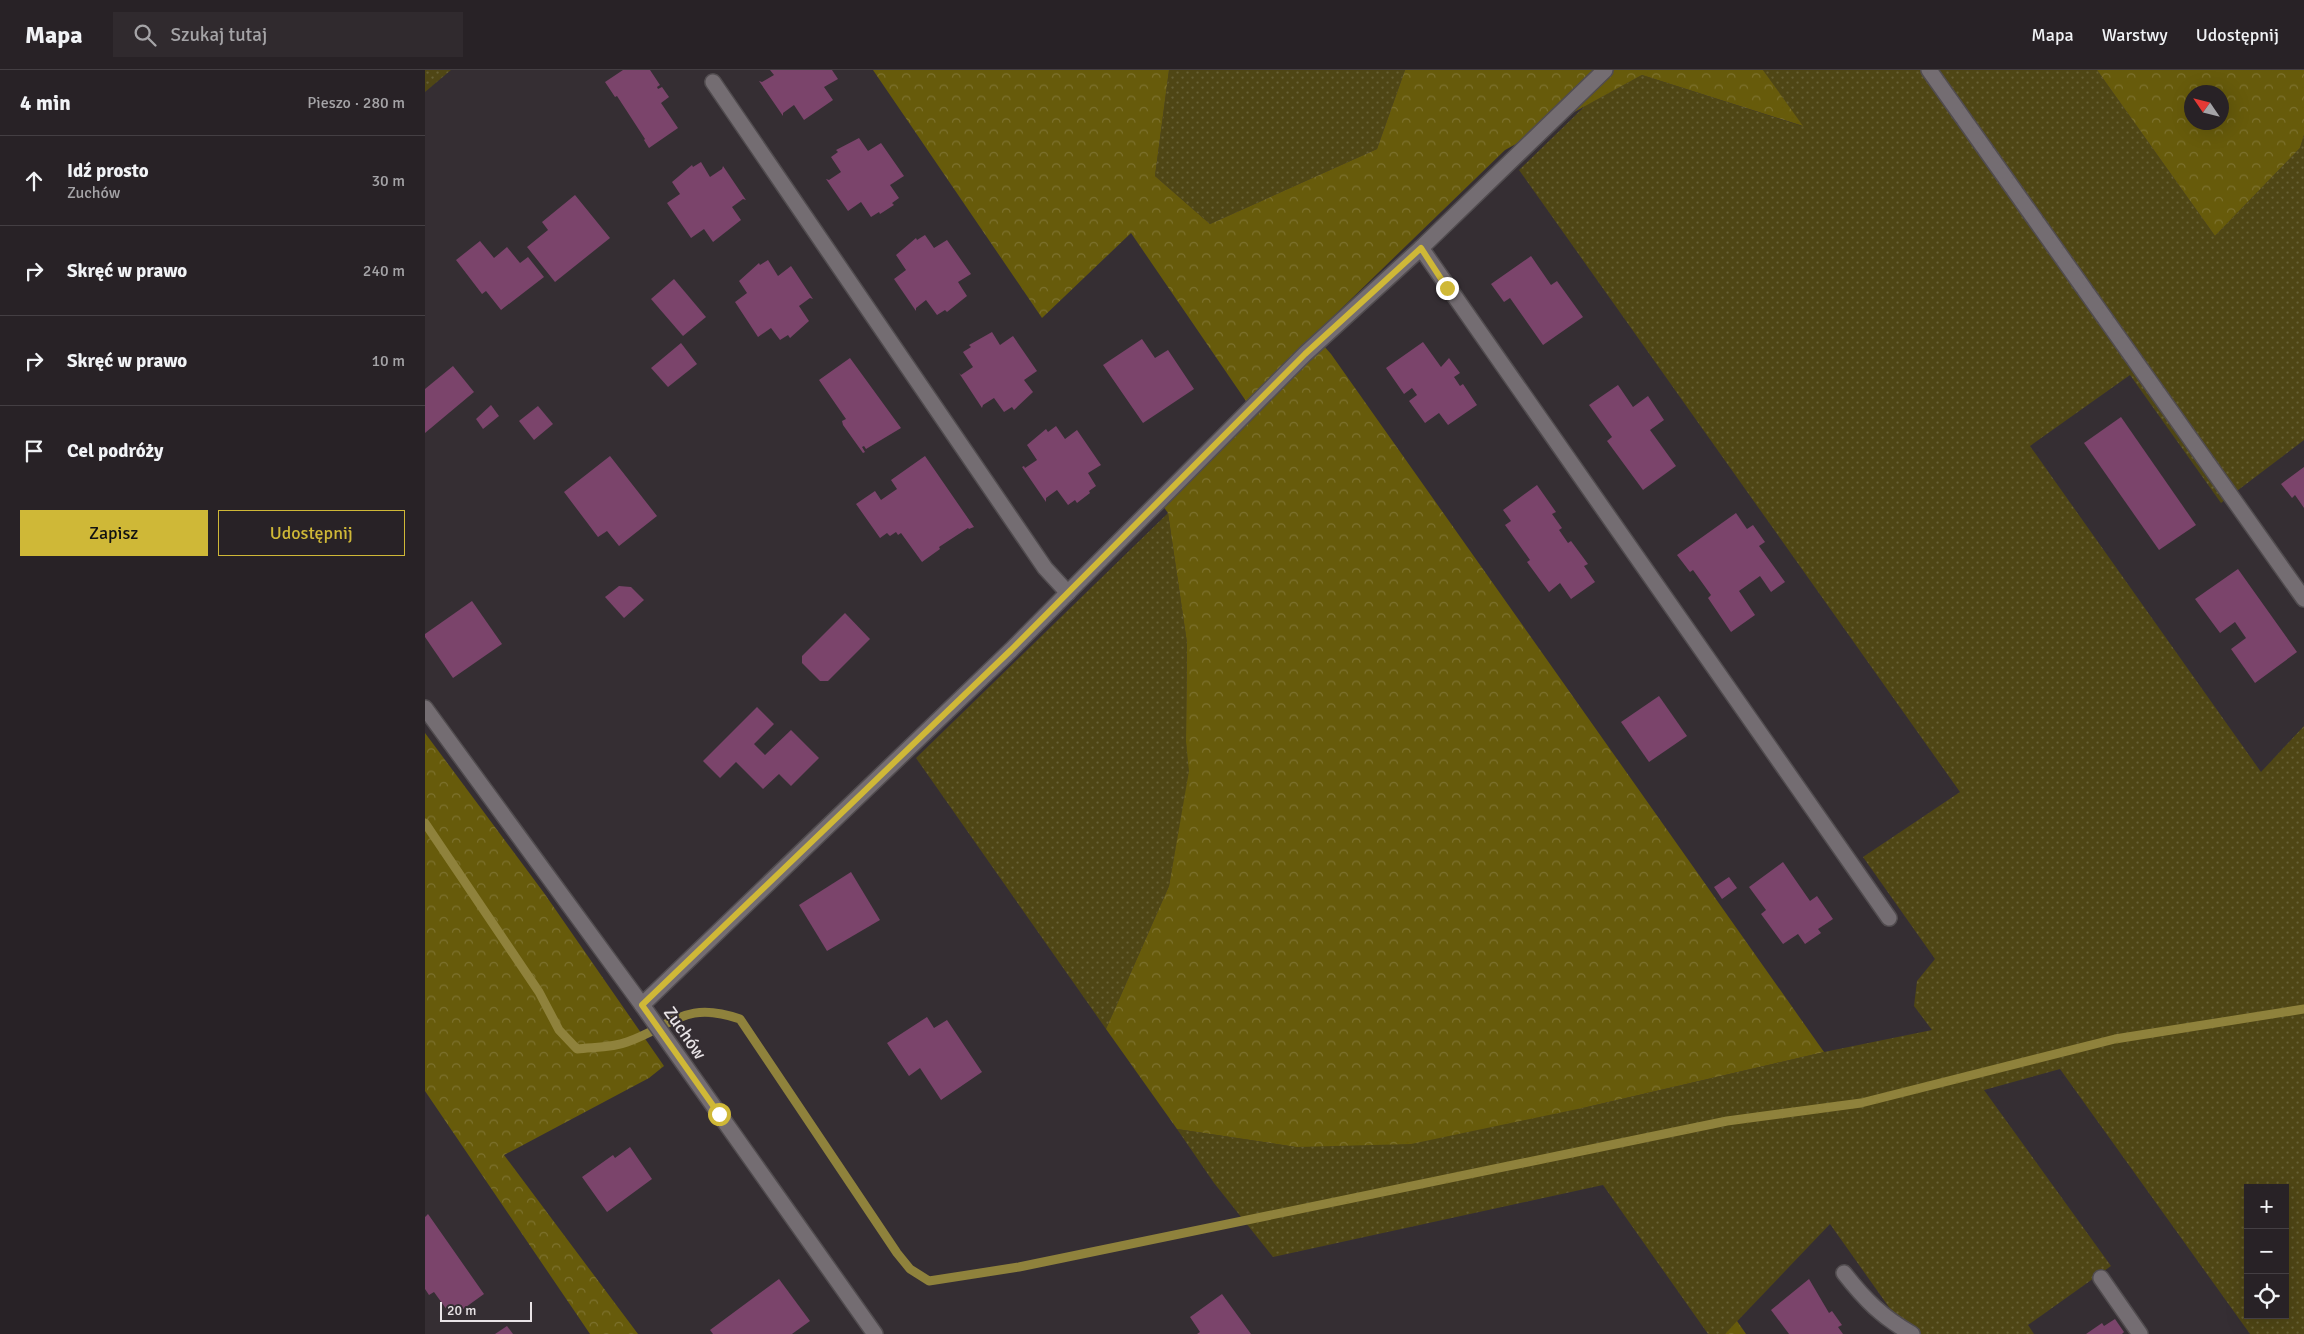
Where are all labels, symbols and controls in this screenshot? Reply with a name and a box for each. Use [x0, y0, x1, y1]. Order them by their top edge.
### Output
search box [113, 12, 463, 57]
text: Mapa [25, 20, 83, 50]
icon: search [131, 21, 159, 49]
text: Szukaj tutaj [171, 23, 267, 47]
text: Mapa [2031, 24, 2074, 46]
text: Warstwy [2102, 24, 2168, 46]
text: Udostępnij [2196, 24, 2279, 46]
north arrow [2184, 85, 2229, 130]
text: 4 min [20, 90, 71, 116]
text: Pieszo · 280 m [307, 93, 405, 113]
text: Idź prosto [67, 159, 149, 183]
icon: ahead [20, 167, 48, 195]
text: 30 m [371, 171, 405, 191]
text: Zuchów [67, 183, 120, 203]
icon: right [20, 257, 48, 285]
text: Skręć w prawo [67, 259, 187, 283]
text: 240 m [363, 261, 405, 281]
route end [1436, 277, 1459, 300]
icon: right [20, 347, 48, 375]
text: Skręć w prawo [67, 349, 187, 373]
text: 10 m [371, 351, 405, 371]
icon: arrive [20, 437, 48, 465]
text: Cel podróży [67, 439, 163, 463]
button: Zapisz [20, 510, 208, 556]
button: Udostępnij [218, 510, 405, 556]
street label: Zuchów [659, 1002, 711, 1064]
route start [708, 1103, 731, 1126]
map controls [2244, 1184, 2289, 1319]
button: + [2244, 1184, 2289, 1229]
button: − [2244, 1229, 2289, 1274]
button: locate [2244, 1274, 2289, 1319]
scale bar [440, 1299, 533, 1322]
text: 20 m [447, 1302, 476, 1319]

